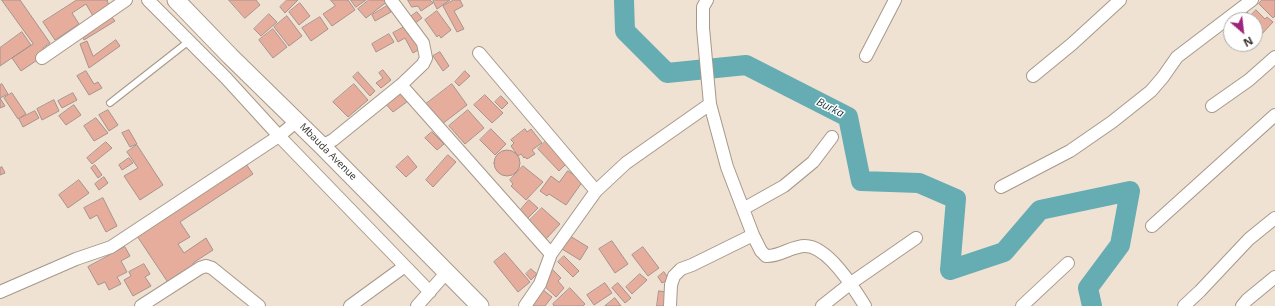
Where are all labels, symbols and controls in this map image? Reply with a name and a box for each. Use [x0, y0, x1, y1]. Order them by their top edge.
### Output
north arrow [1223, 12, 1263, 52]
text: N [1241, 33, 1256, 51]
water label: Burka [814, 96, 846, 120]
street label: Mbauda Avenue [297, 121, 359, 183]

